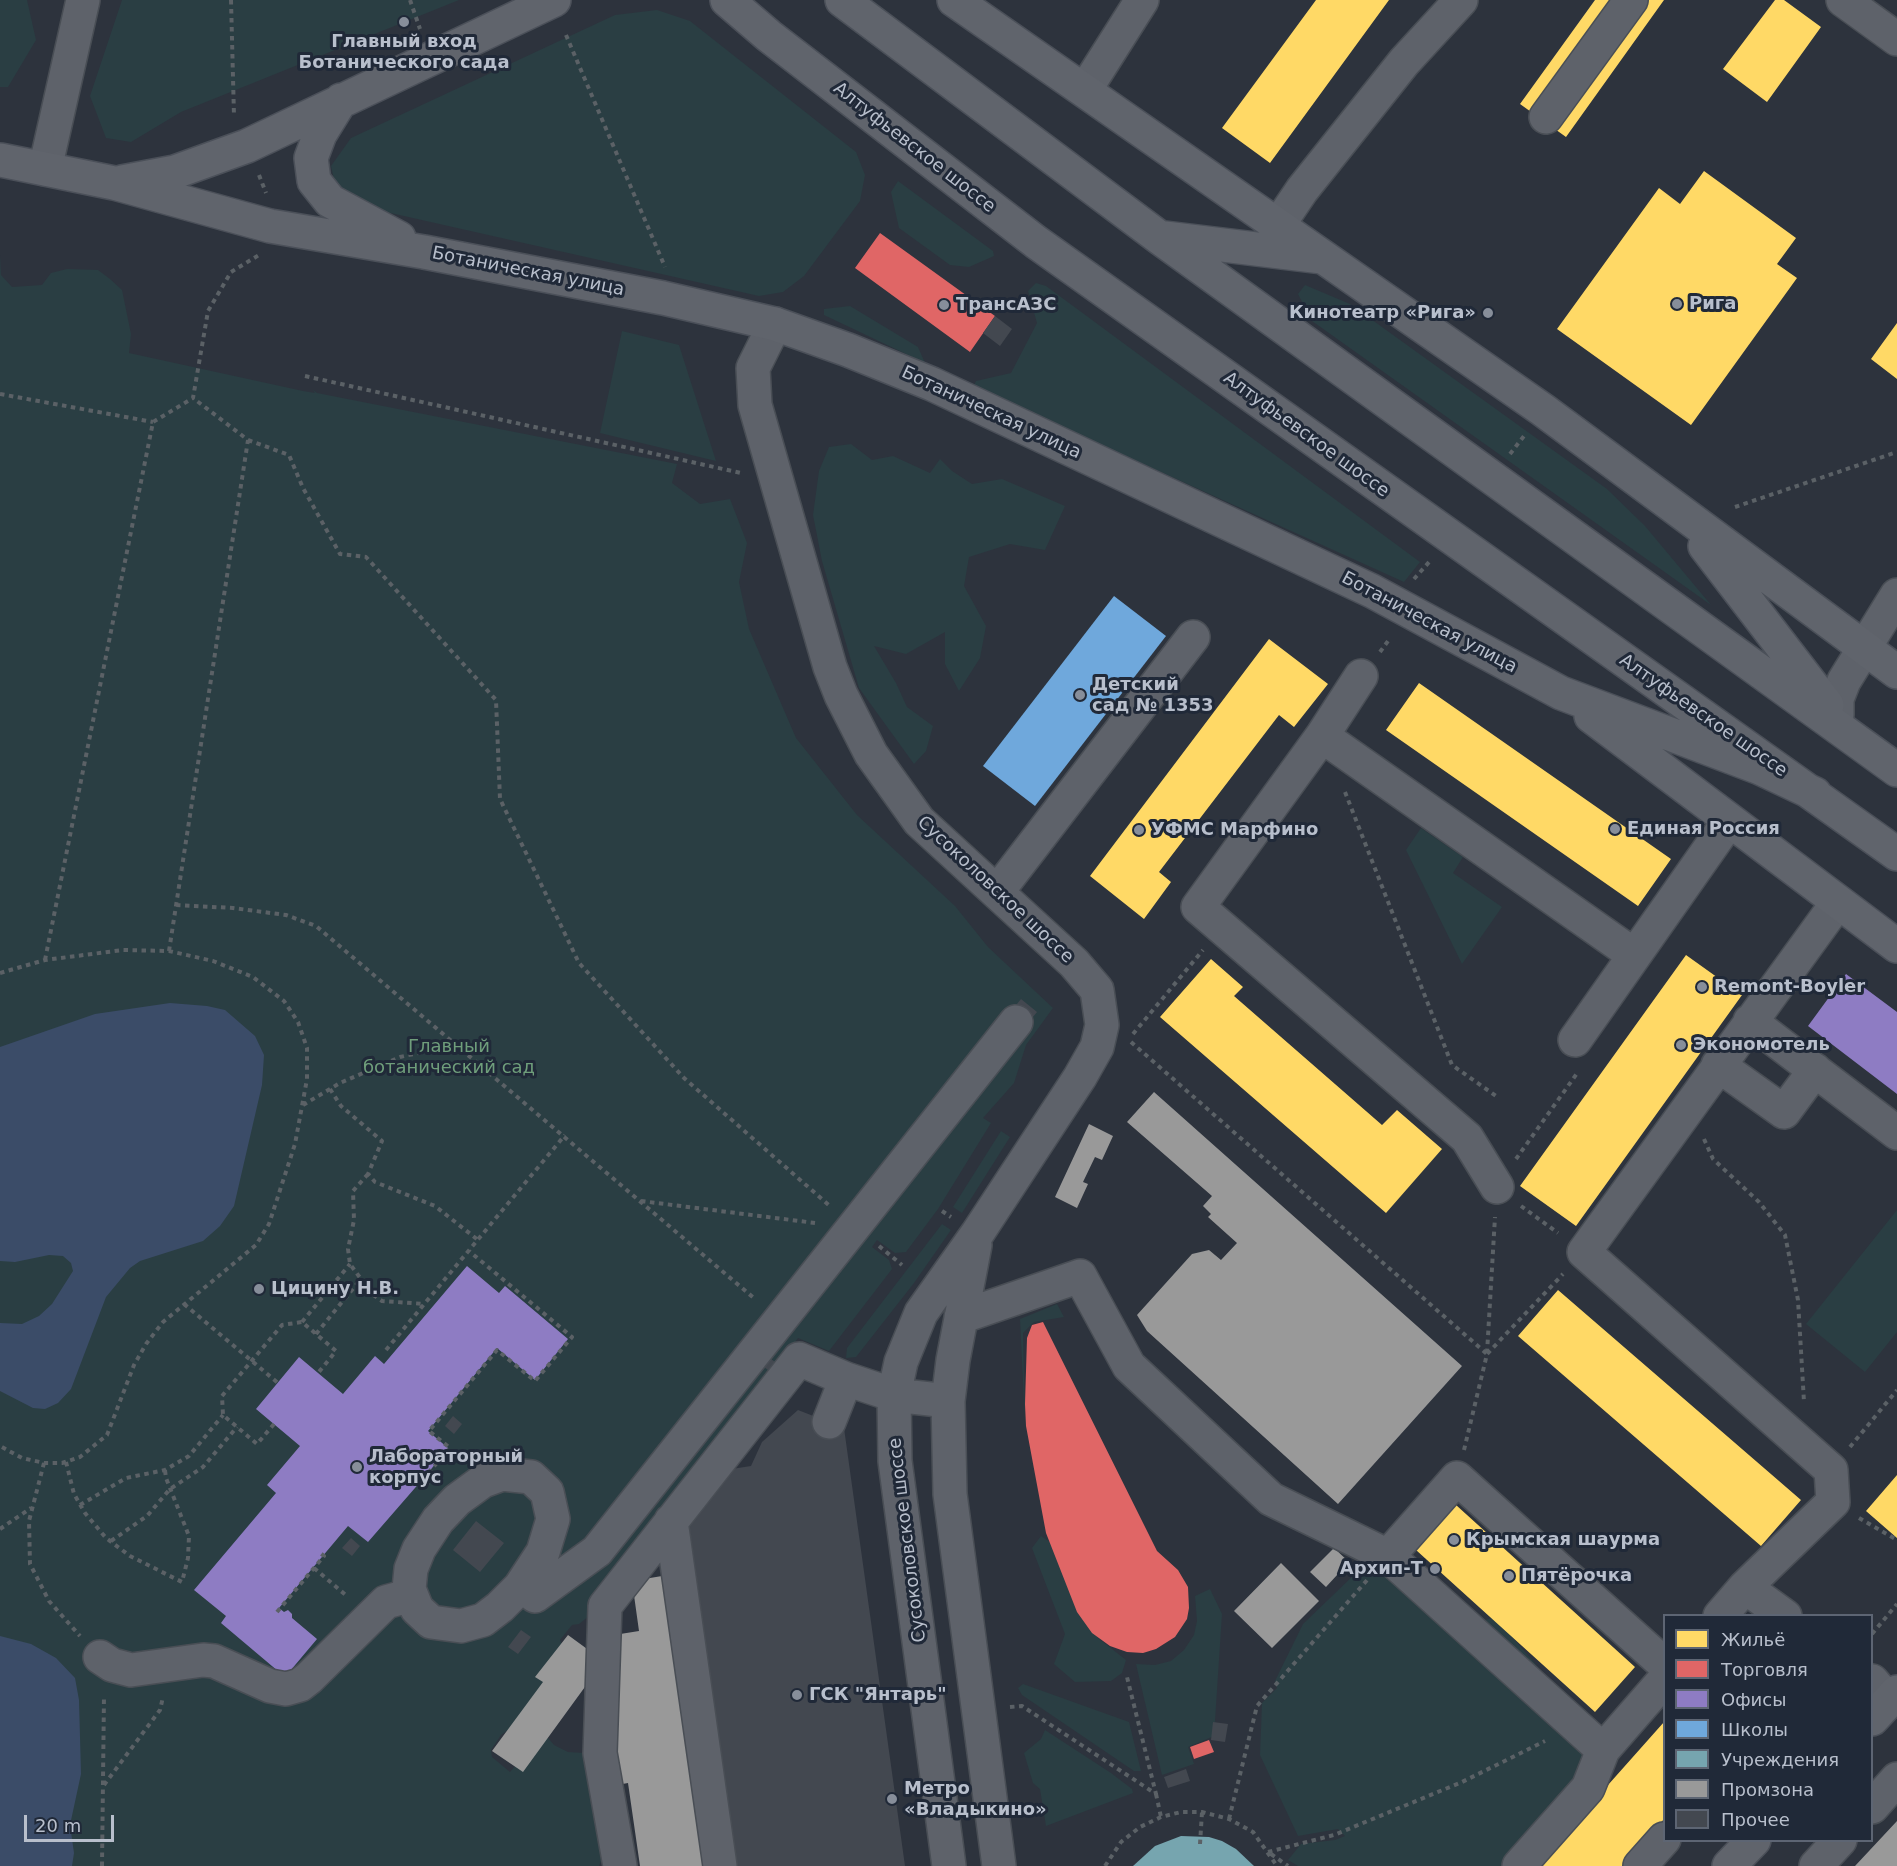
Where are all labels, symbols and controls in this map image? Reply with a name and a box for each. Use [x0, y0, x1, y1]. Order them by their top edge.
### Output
marker: Главный вход Ботанического сада [397, 15, 411, 29]
place label: Главный вход Ботанического сада [298, 31, 510, 74]
street label: Алтуфьевское шоссе [829, 78, 999, 218]
street label: Ботаническая улица [430, 243, 626, 301]
place label: Рига [1689, 293, 1736, 315]
place label: ТрансАЗС [956, 294, 1056, 316]
marker: Рига [1670, 297, 1684, 311]
marker: ТрансАЗС [937, 298, 951, 312]
place label: Кинотеатр «Рига» [1289, 302, 1476, 324]
marker: Кинотеатр «Рига» [1481, 306, 1495, 320]
street label: Ботаническая улица [898, 362, 1084, 464]
street label: Алтуфьевское шоссе [1219, 368, 1393, 502]
street label: Ботаническая улица [1338, 568, 1520, 678]
street label: Алтуфьевское шоссе [1615, 650, 1791, 782]
place label: Детский сад № 1353 [1092, 674, 1214, 716]
marker: Детский сад № 1353 [1073, 688, 1087, 702]
street label: Сусоколовское шоссе [912, 812, 1078, 968]
place label: Единая Россия [1627, 818, 1780, 840]
place label: УФМС Марфино [1151, 819, 1318, 841]
marker: Единая Россия [1608, 822, 1622, 836]
marker: УФМС Марфино [1132, 823, 1146, 837]
place label: Remont-Boyler [1714, 976, 1865, 998]
marker: Remont-Boyler [1695, 980, 1709, 994]
place label: Экономотель [1693, 1034, 1830, 1056]
park label: Главный ботанический сад [363, 1036, 535, 1078]
marker: Экономотель [1674, 1038, 1688, 1052]
place label: Цицину Н.В. [271, 1278, 399, 1300]
marker: Цицину Н.В. [252, 1282, 266, 1296]
street label: Сусоколовское шоссе [885, 1436, 931, 1644]
place label: Лабораторный корпус [369, 1446, 523, 1488]
marker: Лабораторный корпус [350, 1460, 364, 1474]
place label: Крымская шаурма [1466, 1529, 1660, 1551]
marker: Крымская шаурма [1447, 1533, 1461, 1547]
place label: Архип-Т [1340, 1558, 1423, 1580]
marker: Архип-Т [1428, 1562, 1442, 1576]
place label: Пятёрочка [1521, 1565, 1632, 1587]
marker: Пятёрочка [1502, 1569, 1516, 1583]
legend [1663, 1614, 1873, 1842]
text: Жильё [1721, 1629, 1785, 1650]
text: Торговля [1721, 1659, 1808, 1680]
place label: ГСК "Янтарь" [809, 1684, 947, 1706]
marker: ГСК "Янтарь" [790, 1688, 804, 1702]
text: Офисы [1721, 1689, 1786, 1710]
text: Школы [1721, 1719, 1788, 1740]
text: Учреждения [1721, 1749, 1839, 1770]
place label: Метро «Владыкино» [904, 1778, 1047, 1820]
text: Промзона [1721, 1779, 1814, 1800]
marker: Метро «Владыкино» [885, 1792, 899, 1806]
scale bar [27, 1803, 117, 1841]
text: Прочее [1721, 1809, 1790, 1830]
text: 20 m [35, 1815, 81, 1836]

